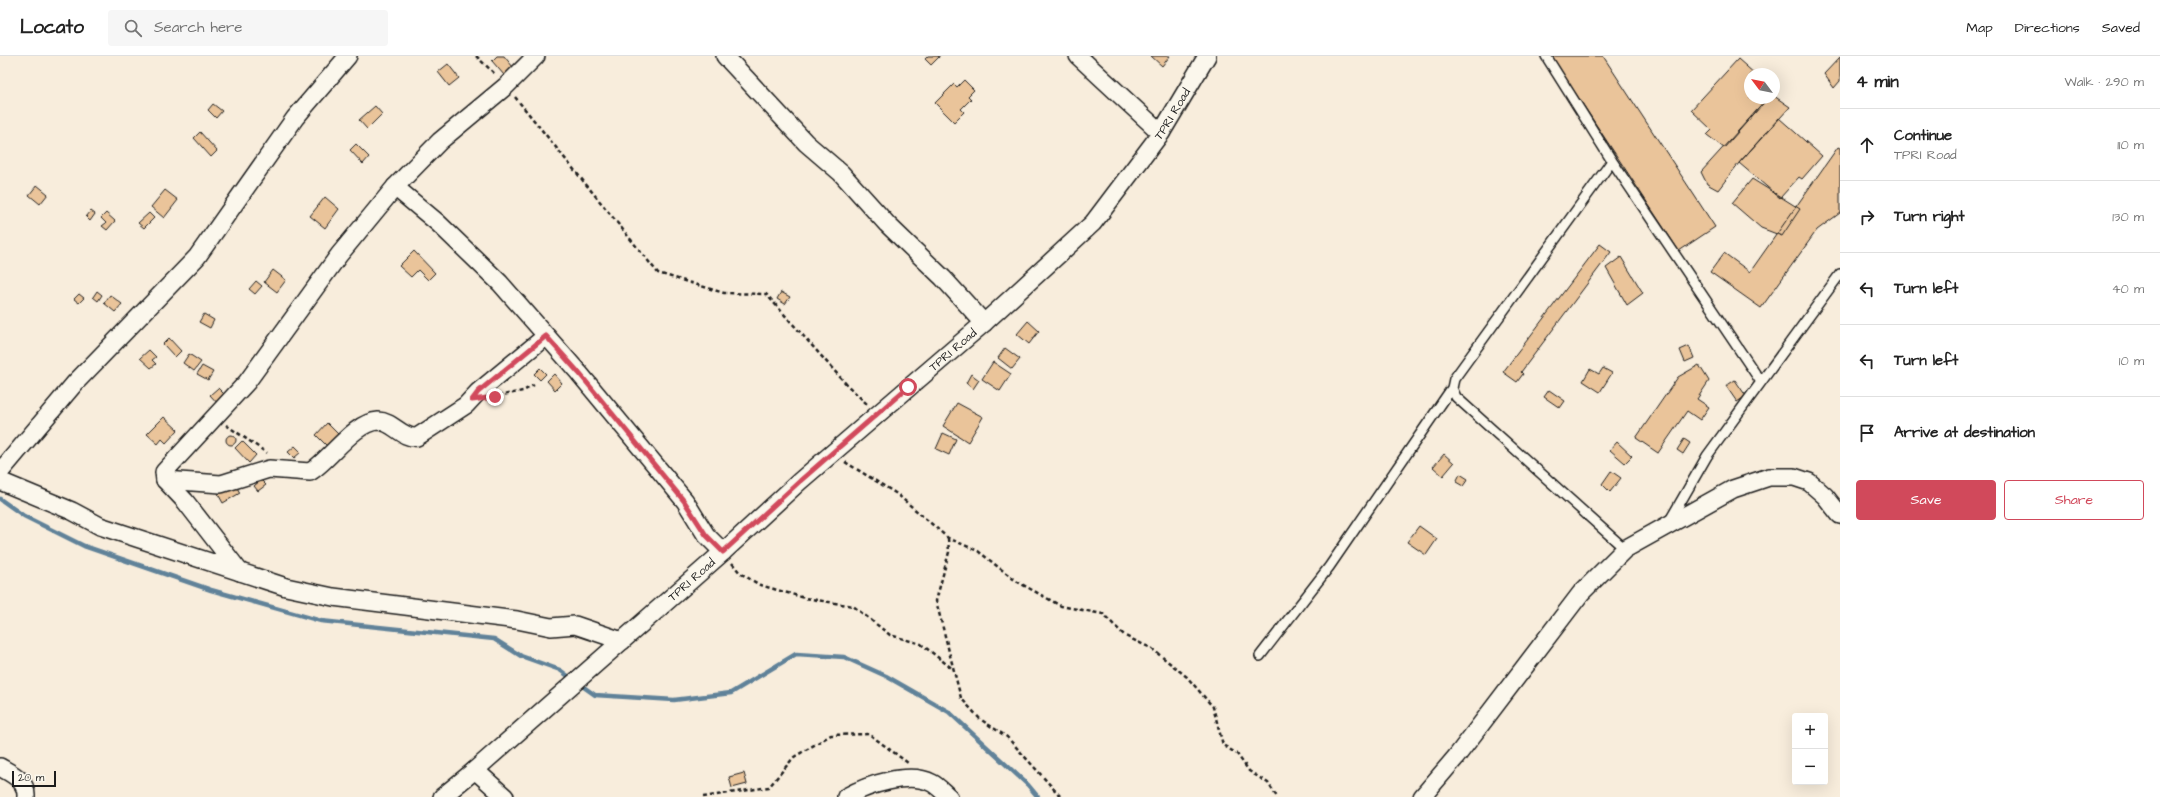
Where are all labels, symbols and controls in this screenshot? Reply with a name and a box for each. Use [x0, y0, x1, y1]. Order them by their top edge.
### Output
search box [108, 10, 388, 46]
text: Locato [20, 14, 84, 41]
icon: search [122, 17, 144, 39]
text: Search here [154, 17, 242, 38]
text: Map [1966, 18, 1993, 38]
text: Directions [2015, 18, 2080, 38]
text: Saved [2102, 18, 2140, 38]
north arrow [1744, 68, 1780, 104]
text: 4 min [1856, 70, 1899, 94]
text: Walk · 290 m [2065, 73, 2144, 91]
street label: TPRI Road [1150, 85, 1195, 144]
text: Continue [1894, 125, 1952, 146]
icon: ahead [1856, 134, 1878, 156]
text: 110 m [2117, 136, 2144, 154]
text: TPRI Road [1894, 146, 1957, 164]
icon: right [1856, 206, 1878, 228]
text: Turn right [1894, 206, 1965, 227]
text: 130 m [2112, 208, 2144, 226]
icon: left [1856, 278, 1878, 300]
text: Turn left [1894, 278, 1958, 299]
text: 40 m [2112, 280, 2144, 298]
street label: TPRI Road [925, 324, 980, 375]
icon: left [1856, 350, 1878, 372]
text: Turn left [1894, 350, 1958, 371]
text: 10 m [2119, 352, 2144, 370]
route start [899, 378, 917, 396]
route end [486, 388, 504, 406]
icon: arrive [1856, 422, 1878, 444]
text: Arrive at destination [1894, 422, 2035, 443]
button: Save [1856, 480, 1996, 520]
button: Share [2004, 480, 2144, 520]
street label: TPRI Road [664, 554, 719, 605]
map controls [1792, 713, 1828, 785]
button: + [1792, 713, 1828, 749]
button: − [1792, 749, 1828, 785]
scale bar [12, 769, 56, 788]
text: 20 m [18, 770, 44, 785]

